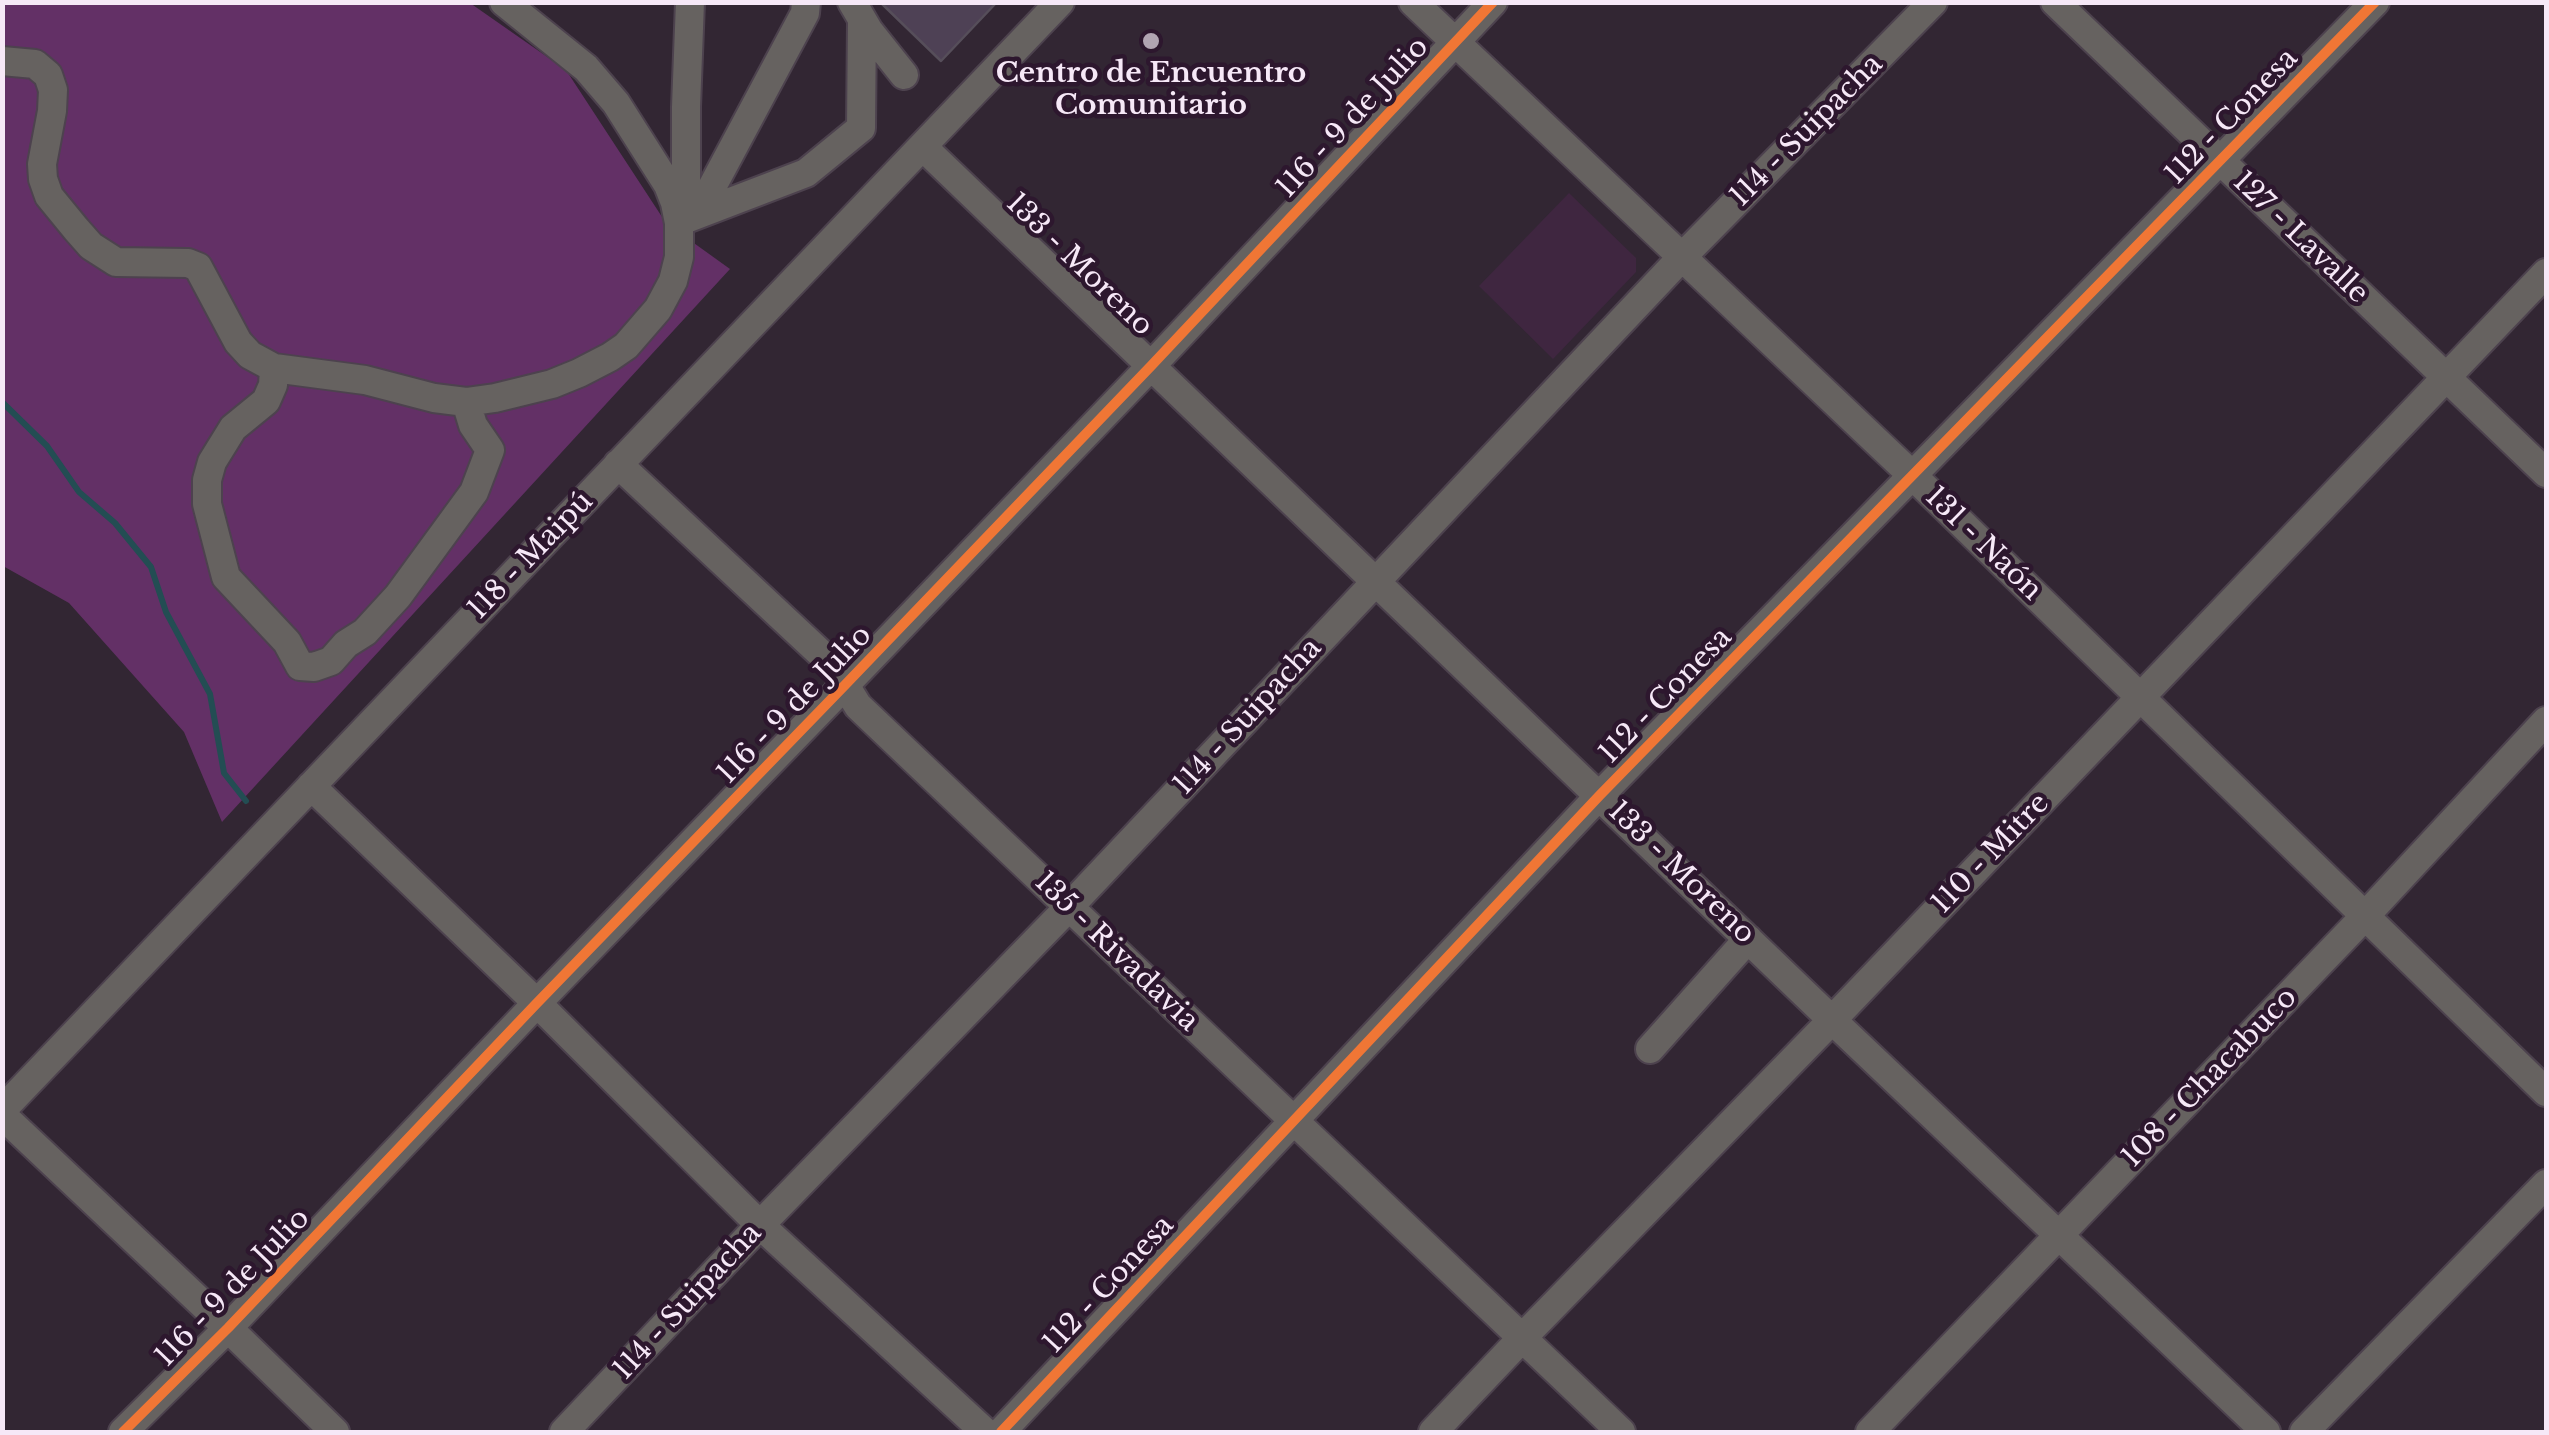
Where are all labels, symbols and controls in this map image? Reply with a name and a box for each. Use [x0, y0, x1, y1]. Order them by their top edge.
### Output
marker: Centro de Encuentro Comunitario [1140, 30, 1162, 52]
street label: 116 - 9 de Julio [1270, 31, 1436, 205]
street label: 112 - Conesa [2159, 42, 2305, 192]
street label: 114 - Suipacha [1724, 48, 1890, 214]
place label: Centro de Encuentro Comunitario [996, 57, 1306, 123]
street label: 127 - Lavalle [2225, 165, 2375, 311]
street label: 133 - Moreno [999, 187, 1159, 343]
street label: 131 - Naón [1918, 480, 2048, 608]
street label: 118 - Maipú [462, 485, 600, 627]
street label: 116 - 9 de Julio [711, 619, 879, 791]
street label: 112 - Conesa [1593, 621, 1739, 771]
street label: 114 - Suipacha [1167, 632, 1329, 802]
street label: 110 - Mitre [1926, 787, 2056, 921]
street label: 133 - Moreno [1601, 795, 1761, 951]
street label: 135 - Rivadavia [1027, 865, 1205, 1039]
street label: 108 - Chacabuco [2116, 981, 2304, 1175]
street label: 116 - 9 de Julio [149, 1202, 317, 1374]
street label: 112 - Conesa [1037, 1209, 1181, 1361]
street label: 114 - Suipacha [607, 1217, 769, 1387]

